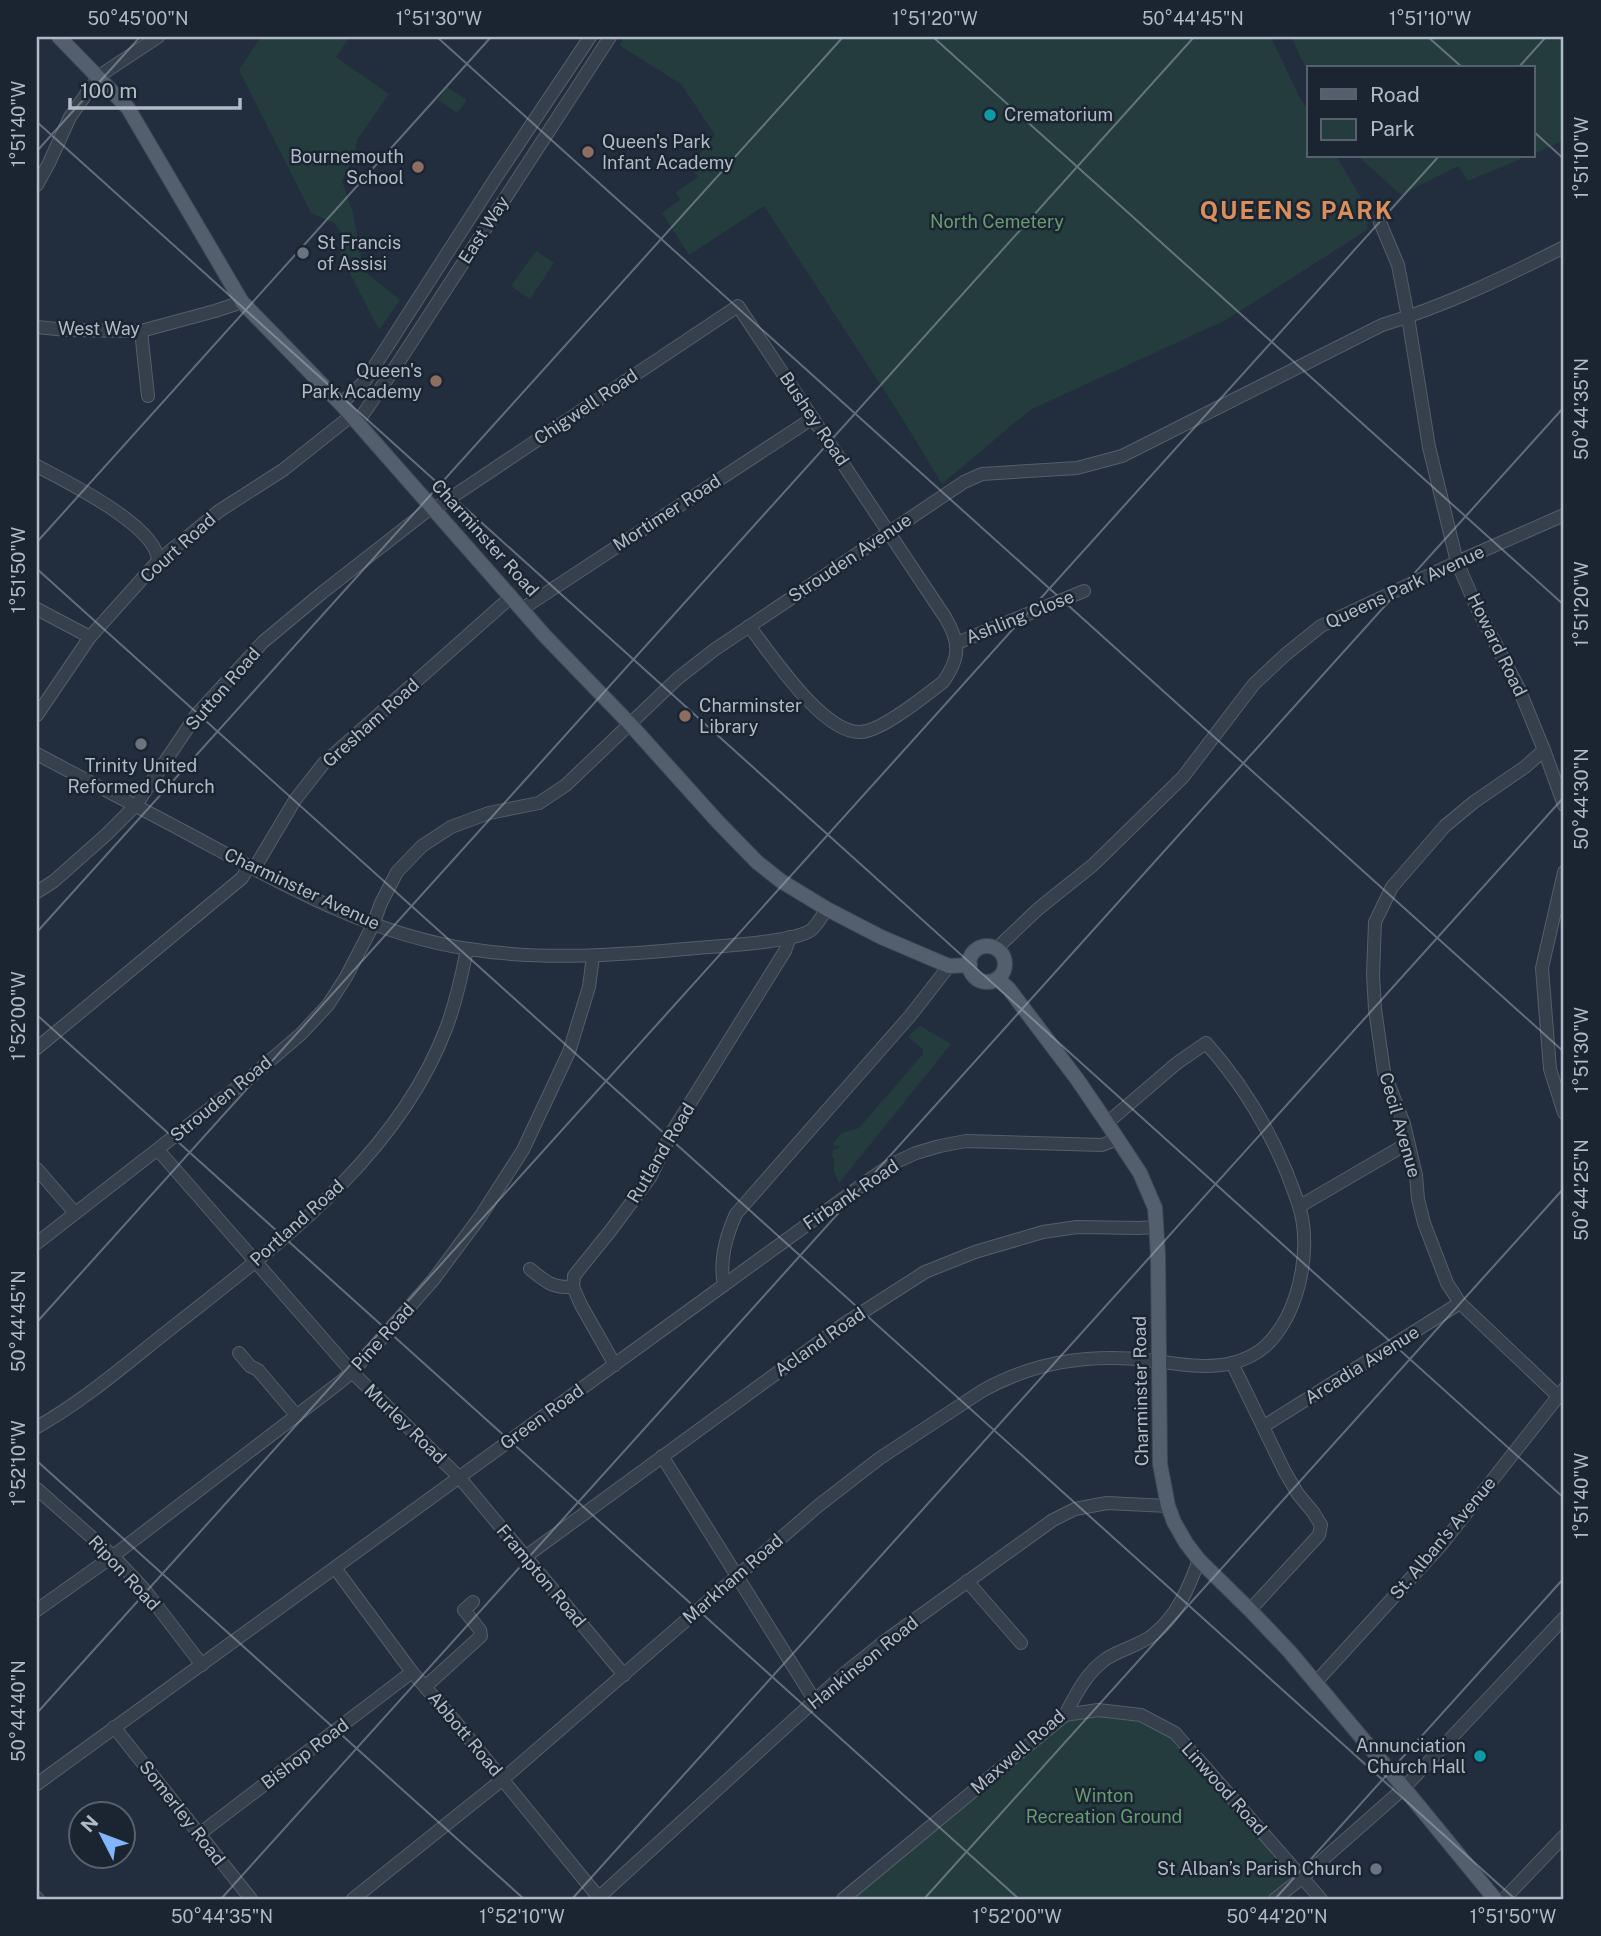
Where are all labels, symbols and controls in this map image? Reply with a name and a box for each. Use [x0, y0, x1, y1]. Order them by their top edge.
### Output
text: 50°45'00"N [87, 8, 189, 29]
text: 1°51'30"W [396, 8, 482, 29]
text: 1°51'20"W [892, 8, 978, 29]
text: 50°44'45"N [1142, 8, 1244, 29]
text: 1°51'10"W [1389, 8, 1471, 29]
scale bar [70, 66, 240, 110]
legend [1307, 66, 1534, 158]
text: 100 m [80, 78, 137, 103]
text: 1°51'40"W [8, 81, 29, 167]
text: Road [1370, 82, 1420, 107]
place label: Crematorium [1004, 104, 1113, 125]
marker: Crematorium [982, 107, 998, 123]
text: Park [1370, 116, 1415, 141]
text: 1°51'10"W [1571, 117, 1592, 199]
place label: Queen's Park Infant Academy [602, 131, 734, 173]
marker: Queen's Park Infant Academy [580, 144, 596, 160]
place label: Bournemouth School [290, 146, 404, 188]
marker: Bournemouth School [410, 159, 426, 175]
street label: East Way [454, 192, 513, 268]
district label: QUEENS PARK [1200, 196, 1394, 224]
park label: North Cemetery [930, 211, 1064, 232]
place label: St Francis of Assisi [317, 232, 401, 274]
marker: St Francis of Assisi [295, 245, 311, 261]
street label: West Way [58, 318, 140, 339]
text: 50°44'35"N [1571, 358, 1592, 460]
place label: Queen's Park Academy [301, 360, 422, 402]
street label: Chigwell Road [530, 364, 641, 449]
street label: Bushey Road [775, 368, 853, 470]
marker: Queen's Park Academy [428, 373, 444, 389]
street label: Mortimer Road [609, 470, 725, 555]
street label: Charminster Road [427, 475, 543, 600]
street label: Court Road [136, 508, 220, 587]
street label: Strouden Avenue [784, 509, 915, 606]
text: 1°51'50"W [8, 527, 29, 613]
street label: Queens Park Avenue [1322, 541, 1487, 633]
text: 1°51'20"W [1571, 561, 1592, 647]
street label: Ashling Close [963, 585, 1077, 648]
street label: Howard Road [1463, 590, 1531, 700]
street label: Sutton Road [181, 643, 264, 734]
street label: Gresham Road [318, 674, 423, 771]
place label: Charminster Library [699, 695, 802, 737]
marker: Charminster Library [677, 708, 693, 724]
marker: Trinity United Reformed Church [133, 736, 149, 752]
text: 50°44'30"N [1571, 748, 1592, 850]
place label: Trinity United Reformed Church [67, 755, 215, 797]
street label: Charminster Avenue [221, 843, 383, 934]
text: 1°52'00"W [8, 971, 29, 1061]
text: 1°51'30"W [1571, 1007, 1592, 1093]
street label: Strouden Road [166, 1051, 276, 1146]
street label: Cecil Avenue [1375, 1070, 1426, 1180]
street label: Rutland Road [622, 1099, 699, 1207]
text: 50°44'25"N [1571, 1139, 1592, 1241]
street label: Firbank Road [799, 1155, 902, 1234]
street label: Portland Road [246, 1175, 348, 1270]
text: 50°44'45"N [8, 1270, 29, 1372]
street label: Pine Road [347, 1299, 418, 1375]
street label: Acland Road [770, 1303, 869, 1380]
street label: Charminster Road [1129, 1316, 1152, 1466]
street label: Arcadia Avenue [1301, 1321, 1423, 1408]
street label: Green Road [496, 1379, 587, 1454]
street label: Murley Road [360, 1380, 450, 1468]
text: 1°52'10"W [8, 1420, 29, 1506]
text: 1°51'40"W [1571, 1453, 1592, 1539]
street label: St. Alban's Avenue [1385, 1472, 1500, 1603]
street label: Frampton Road [492, 1520, 590, 1631]
street label: Markham Road [678, 1529, 787, 1628]
street label: Ripon Road [84, 1531, 164, 1615]
street label: Hankinson Road [803, 1612, 922, 1713]
text: 50°44'40"N [8, 1660, 29, 1762]
street label: Abbott Road [424, 1687, 507, 1780]
street label: Maxwell Road [966, 1705, 1069, 1798]
street label: Bishop Road [257, 1714, 352, 1793]
place label: Annunciation Church Hall [1356, 1735, 1466, 1777]
street label: Linwood Road [1177, 1738, 1271, 1839]
marker: Annunciation Church Hall [1472, 1748, 1488, 1764]
street label: Somerley Road [135, 1756, 230, 1869]
park label: Winton Recreation Ground [1026, 1785, 1182, 1827]
north arrow [66, 1800, 136, 1870]
text: N [76, 1811, 103, 1837]
place label: St Alban’s Parish Church [1157, 1858, 1362, 1879]
marker: St Alban’s Parish Church [1368, 1861, 1384, 1877]
text: 50°44'35"N [171, 1906, 273, 1927]
text: 1°52'10"W [479, 1906, 565, 1927]
text: 1°52'00"W [972, 1906, 1062, 1927]
text: 50°44'20"N [1227, 1906, 1327, 1927]
text: 1°51'50"W [1470, 1906, 1556, 1927]

